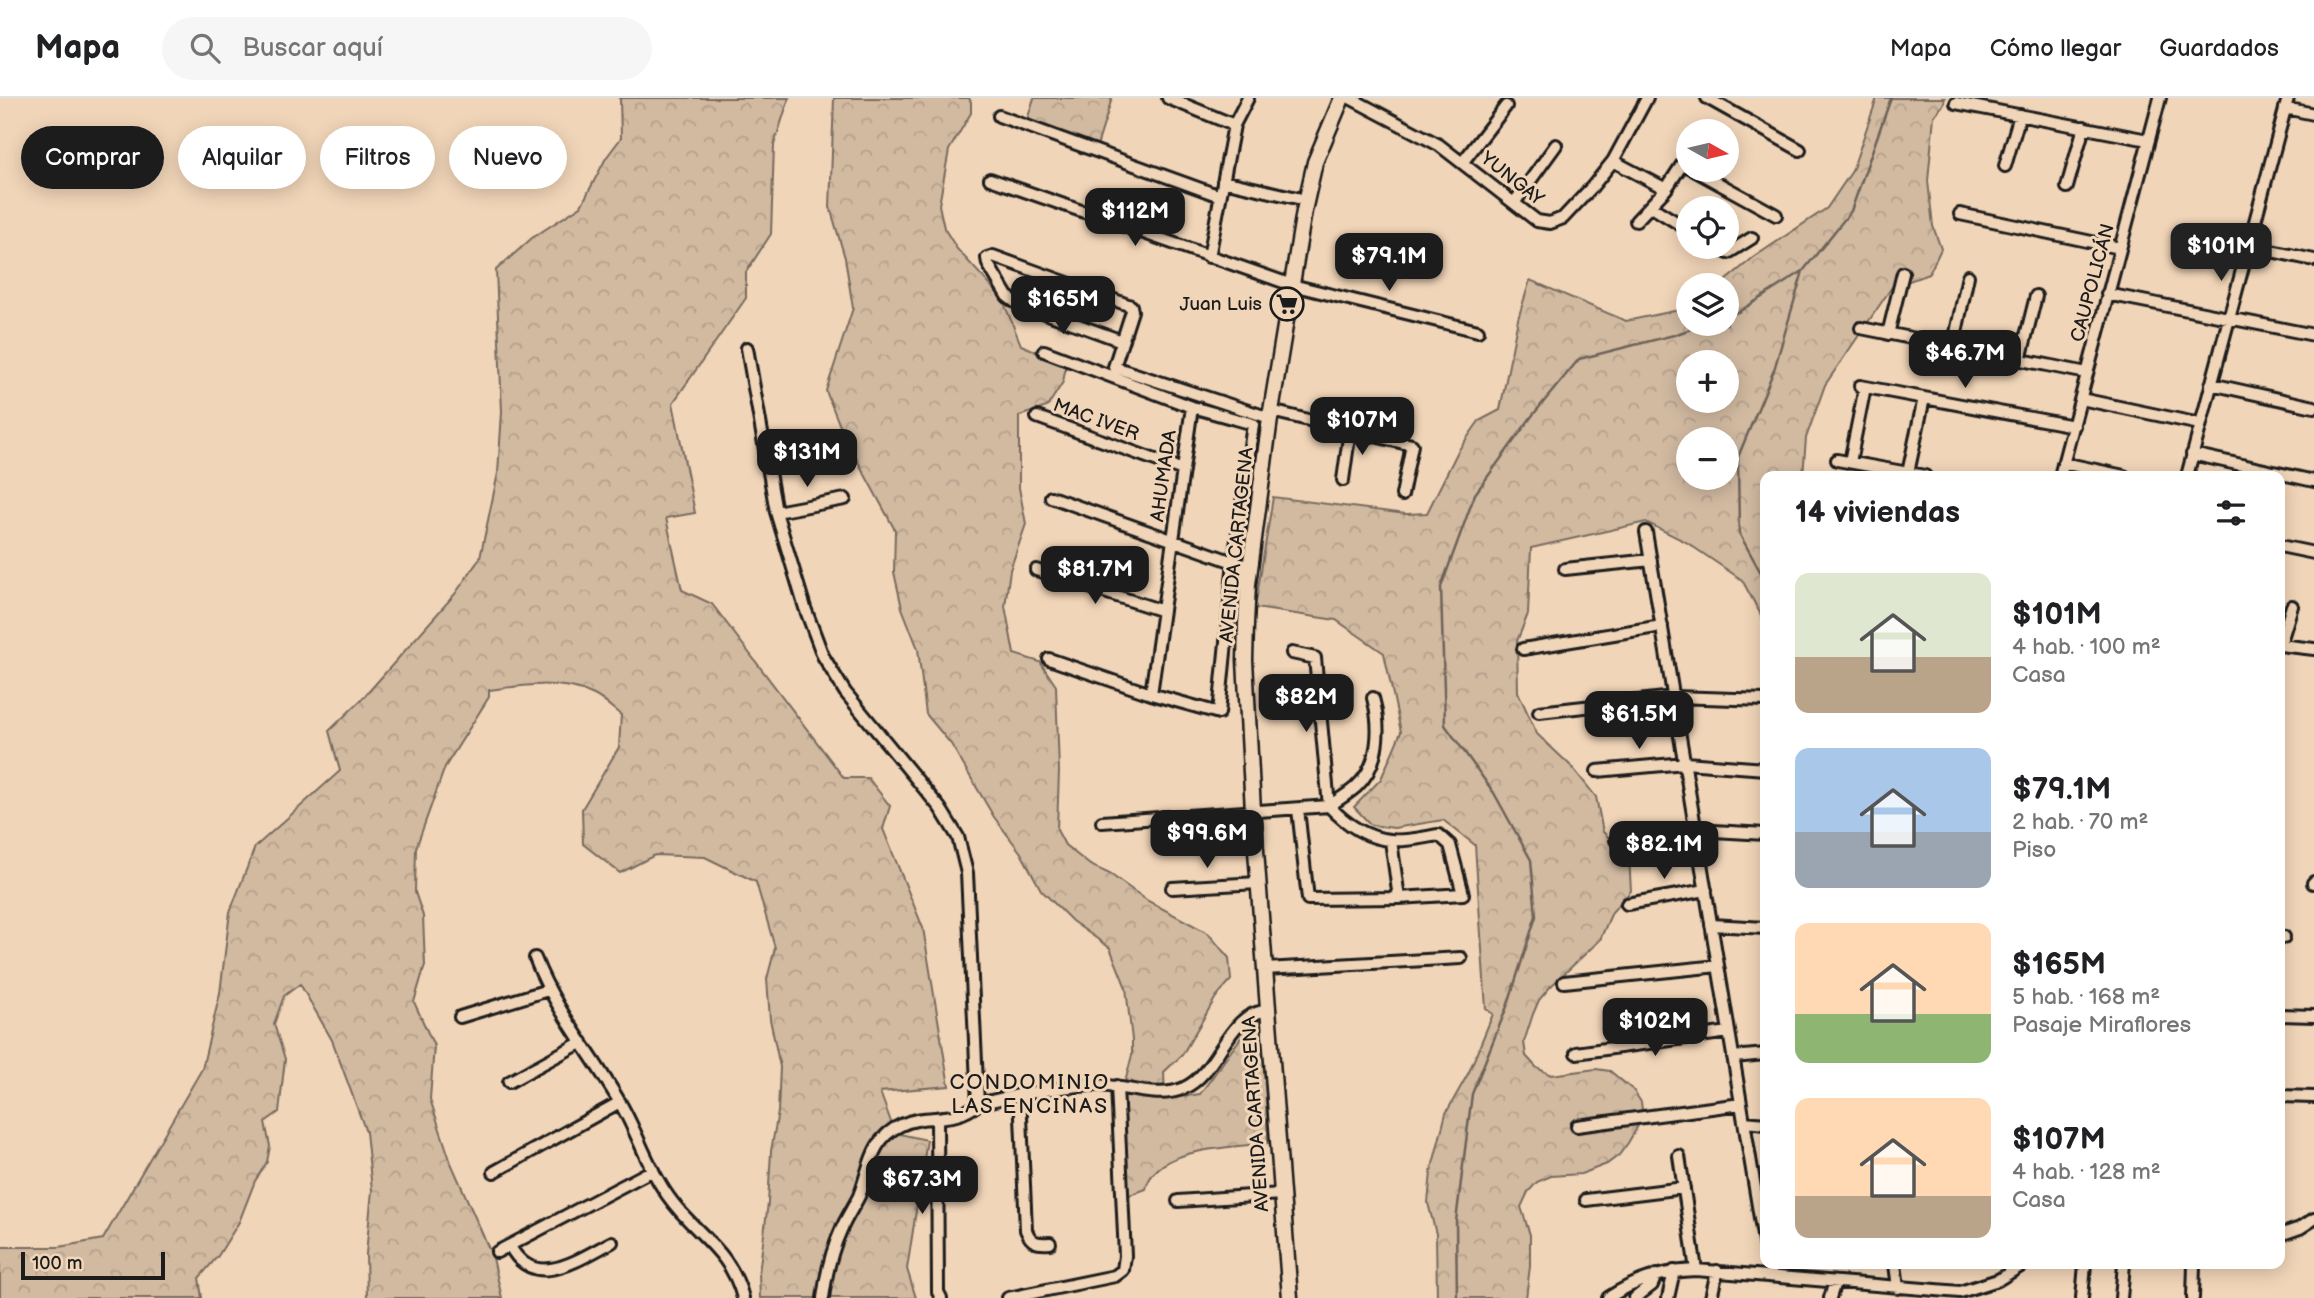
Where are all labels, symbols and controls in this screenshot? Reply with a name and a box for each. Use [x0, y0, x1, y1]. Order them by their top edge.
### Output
search box [162, 17, 652, 80]
text: Mapa [35, 28, 120, 68]
icon: search [186, 29, 224, 67]
text: Buscar aquí [242, 33, 383, 64]
text: Mapa [1890, 34, 1952, 63]
text: Cómo llegar [1990, 34, 2121, 63]
text: Guardados [2159, 34, 2279, 63]
north arrow [1676, 119, 1740, 182]
map controls [1676, 119, 1739, 490]
chip: Comprar [21, 126, 164, 189]
chip: Alquilar [178, 126, 306, 189]
chip: Filtros [320, 126, 435, 189]
chip: Nuevo [449, 126, 567, 189]
street label: YUNGAY [1475, 147, 1549, 211]
pin: $112M [1086, 188, 1184, 248]
button: locate [1676, 196, 1739, 259]
text: $112M [1101, 197, 1169, 225]
street label: CAUPOLICÁN [2065, 221, 2120, 345]
pin: $101M [2172, 223, 2270, 283]
text: $101M [2187, 232, 2255, 260]
pin: $79.1M [1332, 234, 1446, 293]
text: $79.1M [1351, 242, 1427, 270]
button: layers [1676, 273, 1739, 336]
pin: $165M [1014, 276, 1112, 336]
text: $165M [1027, 285, 1099, 313]
supermarket icon: Juan Luis [1268, 285, 1306, 323]
place label: Juan Luis [1180, 293, 1262, 316]
pin: $46.7M [1908, 330, 2022, 390]
text: $46.7M [1925, 339, 2005, 367]
button: + [1676, 350, 1739, 413]
street label: MAC IVER [1050, 394, 1142, 446]
pin: $107M [1313, 398, 1411, 457]
text: $107M [1326, 406, 1398, 434]
button: − [1676, 427, 1739, 490]
street label: AHUMADA [1146, 428, 1182, 523]
pin: $131M [758, 430, 856, 489]
text: $131M [773, 438, 841, 466]
street label: AVENIDA CARTAGENA [1215, 446, 1259, 644]
icon: filters [2212, 494, 2250, 532]
text: 14 viviendas [1795, 495, 1960, 531]
pin: $81.7M [1038, 546, 1152, 606]
text: $81.7M [1057, 555, 1133, 583]
text: $101M [2012, 597, 2102, 633]
icon: home [1851, 601, 1935, 685]
text: 4 hab. · 100 m² [2012, 633, 2161, 661]
text: Casa [2012, 661, 2066, 689]
pin: $82M [1265, 674, 1347, 734]
text: $82M [1275, 683, 1337, 711]
pin: $61.5M [1582, 692, 1696, 751]
text: $61.5M [1601, 700, 1677, 728]
text: $79.1M [2012, 772, 2111, 808]
icon: home [1851, 776, 1935, 860]
text: 2 hab. · 70 m² [2012, 808, 2149, 836]
pin: $99.6M [1150, 810, 1264, 870]
text: $99.6M [1167, 819, 1247, 847]
pin: $82.1M [1607, 822, 1721, 881]
text: $82.1M [1625, 830, 1703, 858]
text: Piso [2012, 836, 2056, 864]
text: $165M [2012, 947, 2106, 983]
icon: home [1851, 951, 1935, 1035]
text: 5 hab. · 168 m² [2012, 983, 2160, 1011]
pin: $102M [1606, 998, 1704, 1058]
text: $102M [1619, 1007, 1691, 1035]
text: Pasaje Miraflores [2012, 1011, 2191, 1039]
street label: AVENIDA CARTAGENA [1238, 1015, 1274, 1213]
district label: CONDOMINIO LAS ENCINAS [950, 1070, 1110, 1119]
text: $107M [2012, 1122, 2106, 1158]
icon: home [1851, 1126, 1935, 1210]
pin: $67.3M [865, 1156, 979, 1216]
text: 4 hab. · 128 m² [2012, 1158, 2161, 1186]
text: $67.3M [882, 1165, 962, 1193]
text: Casa [2012, 1186, 2066, 1214]
scale bar [21, 1249, 164, 1281]
text: 100 m [32, 1252, 83, 1275]

